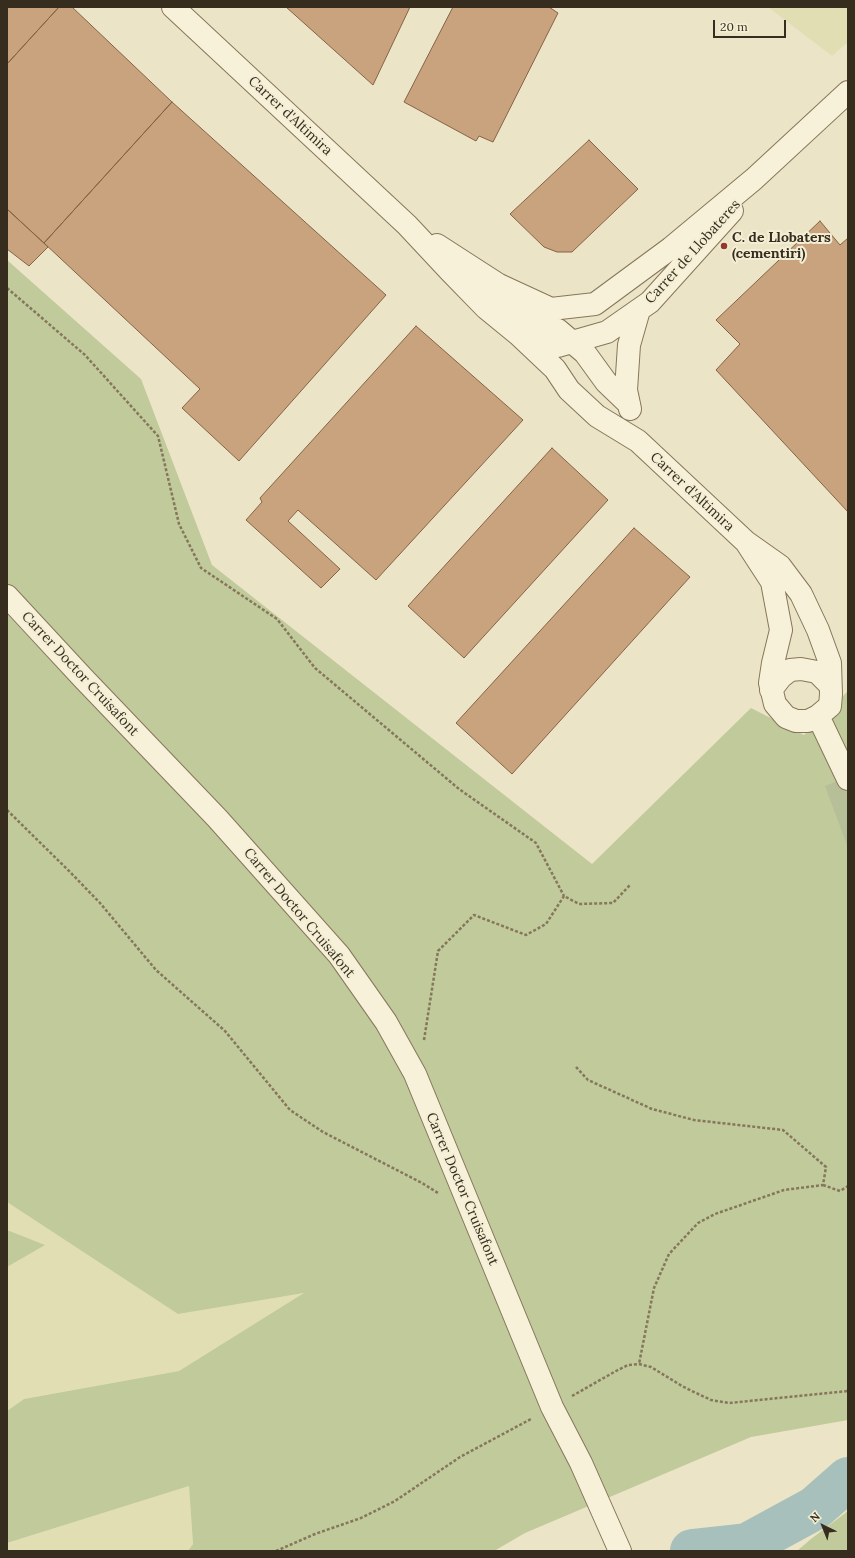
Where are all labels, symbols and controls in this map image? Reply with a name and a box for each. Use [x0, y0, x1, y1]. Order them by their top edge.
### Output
scale bar [715, 12, 788, 38]
text: 20 m [720, 19, 748, 34]
street label: Carrer d'Altimira [245, 73, 335, 159]
street label: Carrer de Llobateres [642, 196, 744, 308]
place label: C. de Llobaters (cementiri) [732, 230, 831, 262]
marker: C. de Llobaters (cementiri) [719, 241, 729, 251]
street label: Carrer d'Altimira [647, 449, 737, 535]
street label: Carrer Doctor Cruisafont [18, 608, 142, 740]
street label: Carrer Doctor Cruisafont [240, 845, 358, 981]
street label: Carrer Doctor Cruisafont [422, 1110, 502, 1268]
north arrow [803, 1506, 843, 1546]
text: N [807, 1509, 823, 1525]

